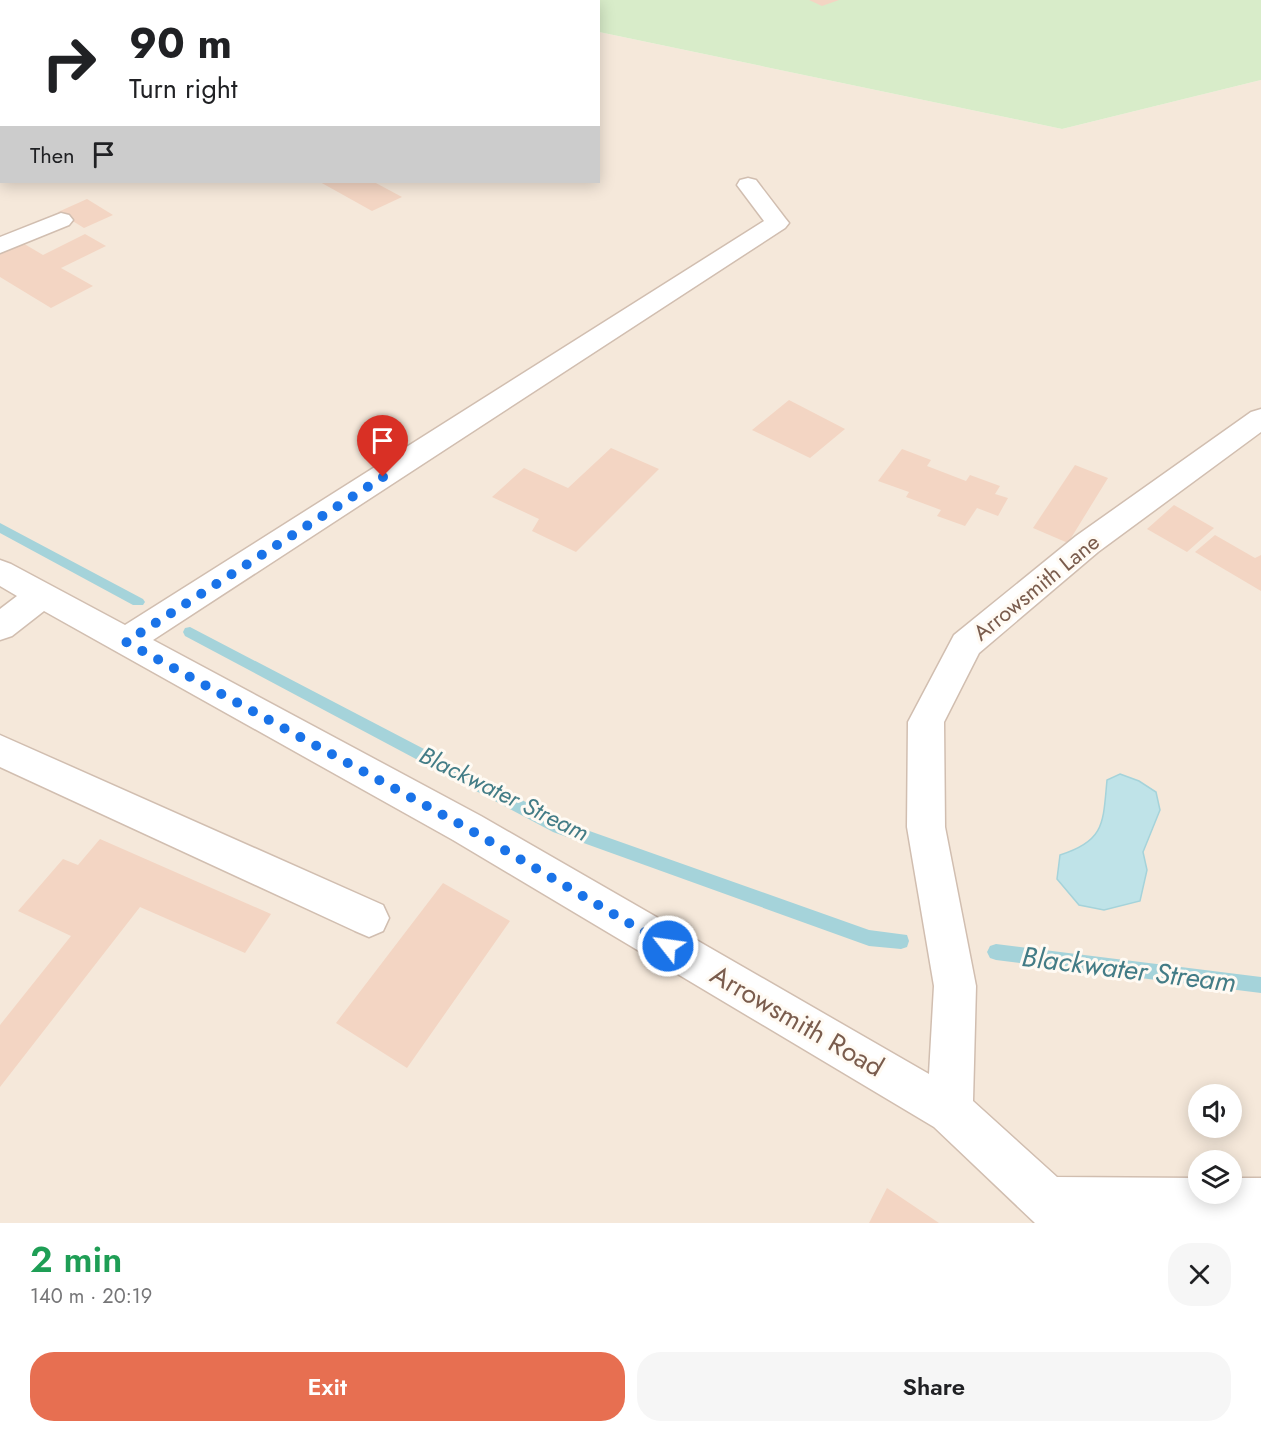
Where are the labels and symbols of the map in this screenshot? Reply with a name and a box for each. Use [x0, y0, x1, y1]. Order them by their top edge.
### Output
pin [357, 415, 408, 477]
street label: Arrowsmith Lane [966, 526, 1106, 648]
water label: Blackwater Stream [414, 737, 595, 850]
position arrow [636, 914, 700, 978]
water label: Blackwater Stream [1019, 936, 1238, 1003]
street label: Arrowsmith Road [703, 955, 891, 1086]

